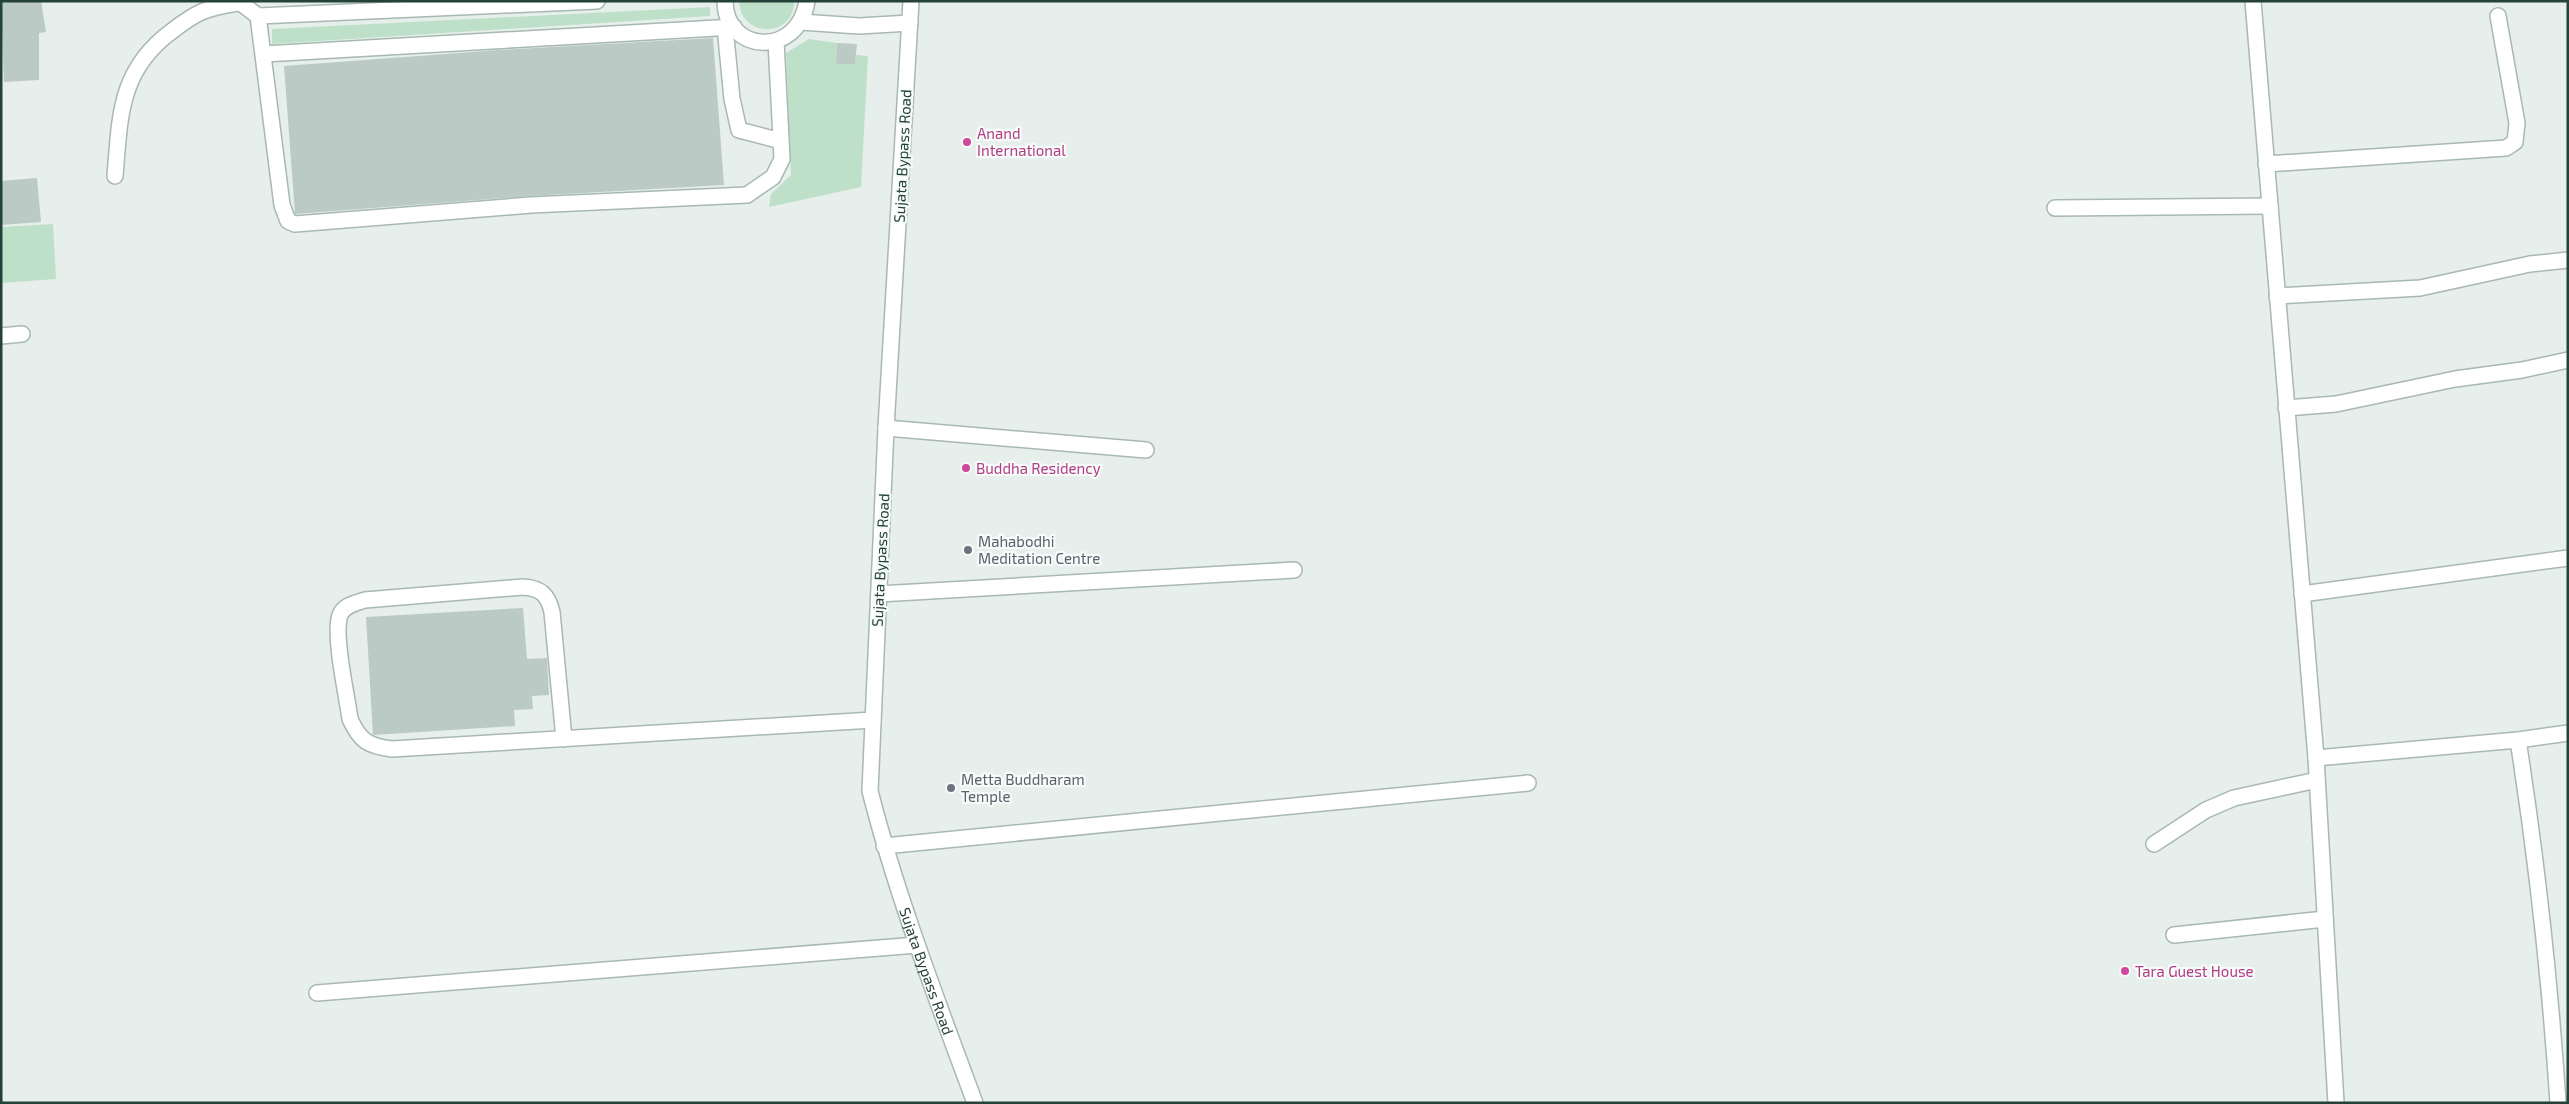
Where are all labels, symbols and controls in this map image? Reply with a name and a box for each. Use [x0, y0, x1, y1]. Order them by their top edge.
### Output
street label: Sujata Bypass Road [890, 89, 915, 223]
place label: Anand International [977, 124, 1066, 159]
marker: Anand International [961, 136, 973, 148]
place label: Buddha Residency [976, 459, 1101, 477]
marker: Buddha Residency [960, 462, 972, 474]
street label: Sujata Bypass Road [868, 493, 893, 627]
place label: Mahabodhi Meditation Centre [978, 532, 1100, 567]
marker: Mahabodhi Meditation Centre [962, 544, 974, 556]
place label: Metta Buddharam Temple [961, 770, 1085, 805]
marker: Metta Buddharam Temple [945, 782, 957, 794]
street label: Sujata Bypass Road [896, 905, 958, 1037]
place label: Tara Guest House [2135, 962, 2254, 980]
marker: Tara Guest House [2119, 965, 2131, 977]

